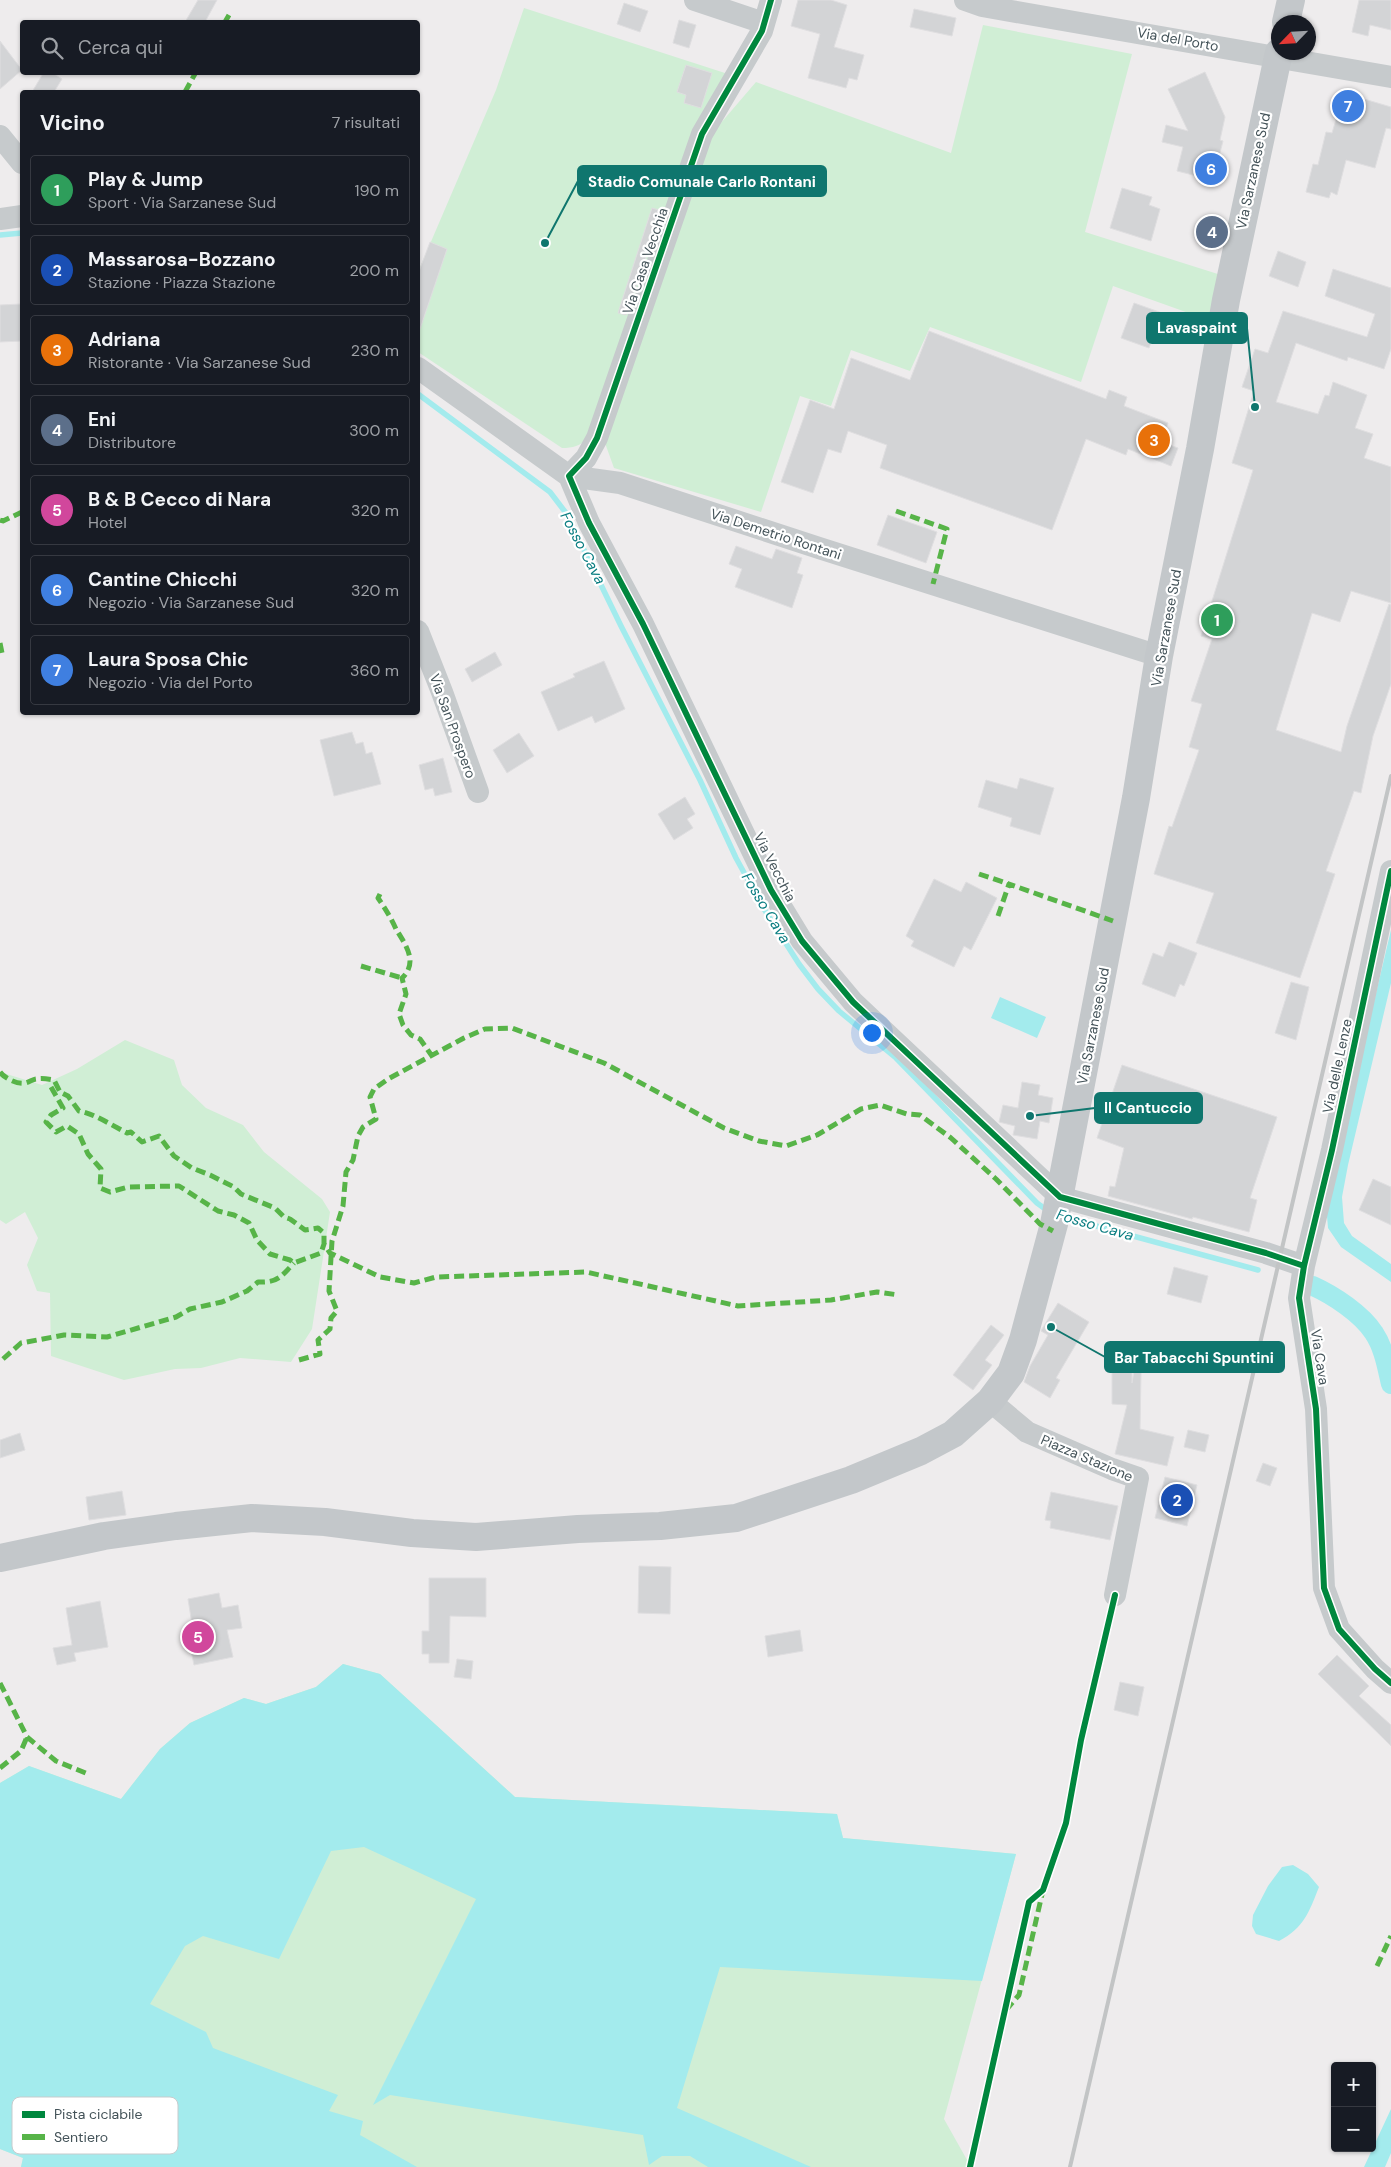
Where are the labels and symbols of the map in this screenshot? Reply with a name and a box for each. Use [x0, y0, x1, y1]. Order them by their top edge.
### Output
north arrow [1271, 15, 1316, 60]
street label: Via del Porto [1136, 23, 1220, 55]
pin: 7 [1332, 87, 1364, 125]
street label: Via Sarzanese Sud [1232, 111, 1274, 231]
pin: 6 [1195, 150, 1227, 188]
callout: Stadio Comunale Carlo Rontani [578, 166, 826, 196]
text: Stadio Comunale Carlo Rontani [588, 172, 816, 192]
street label: Via Casa Vecchia [618, 205, 672, 317]
pin: 4 [1196, 213, 1228, 251]
callout: Lavaspaint [1147, 313, 1247, 343]
text: Lavaspaint [1157, 318, 1237, 338]
pin: 3 [1138, 421, 1170, 459]
street label: Via Demetrio Rontani [708, 504, 844, 564]
water label: Fosso Cava [556, 508, 610, 588]
street label: Via Sarzanese Sud [1147, 568, 1185, 688]
pin: 1 [1201, 601, 1233, 639]
street label: Via San Prospero [426, 671, 480, 781]
street label: Via Vecchia [750, 829, 800, 905]
water label: Fosso Cava [737, 869, 795, 947]
street label: Via Sarzanese Sud [1073, 966, 1113, 1086]
street label: Via delle Lenze [1318, 1017, 1356, 1115]
your location [859, 1020, 885, 1046]
callout: Il Cantuccio [1095, 1093, 1202, 1123]
text: Il Cantuccio [1104, 1098, 1192, 1118]
water label: Fosso Cava [1054, 1204, 1136, 1246]
street label: Via Cava [1307, 1328, 1333, 1386]
callout: Bar Tabacchi Spuntini [1105, 1342, 1284, 1372]
text: Bar Tabacchi Spuntini [1114, 1348, 1274, 1368]
street label: Piazza Stazione [1038, 1430, 1136, 1486]
pin: 2 [1161, 1481, 1193, 1519]
pin: 5 [182, 1618, 214, 1656]
legend [12, 2097, 178, 2154]
text: Pista ciclabile [54, 2105, 142, 2123]
text: Sentiero [54, 2128, 108, 2146]

